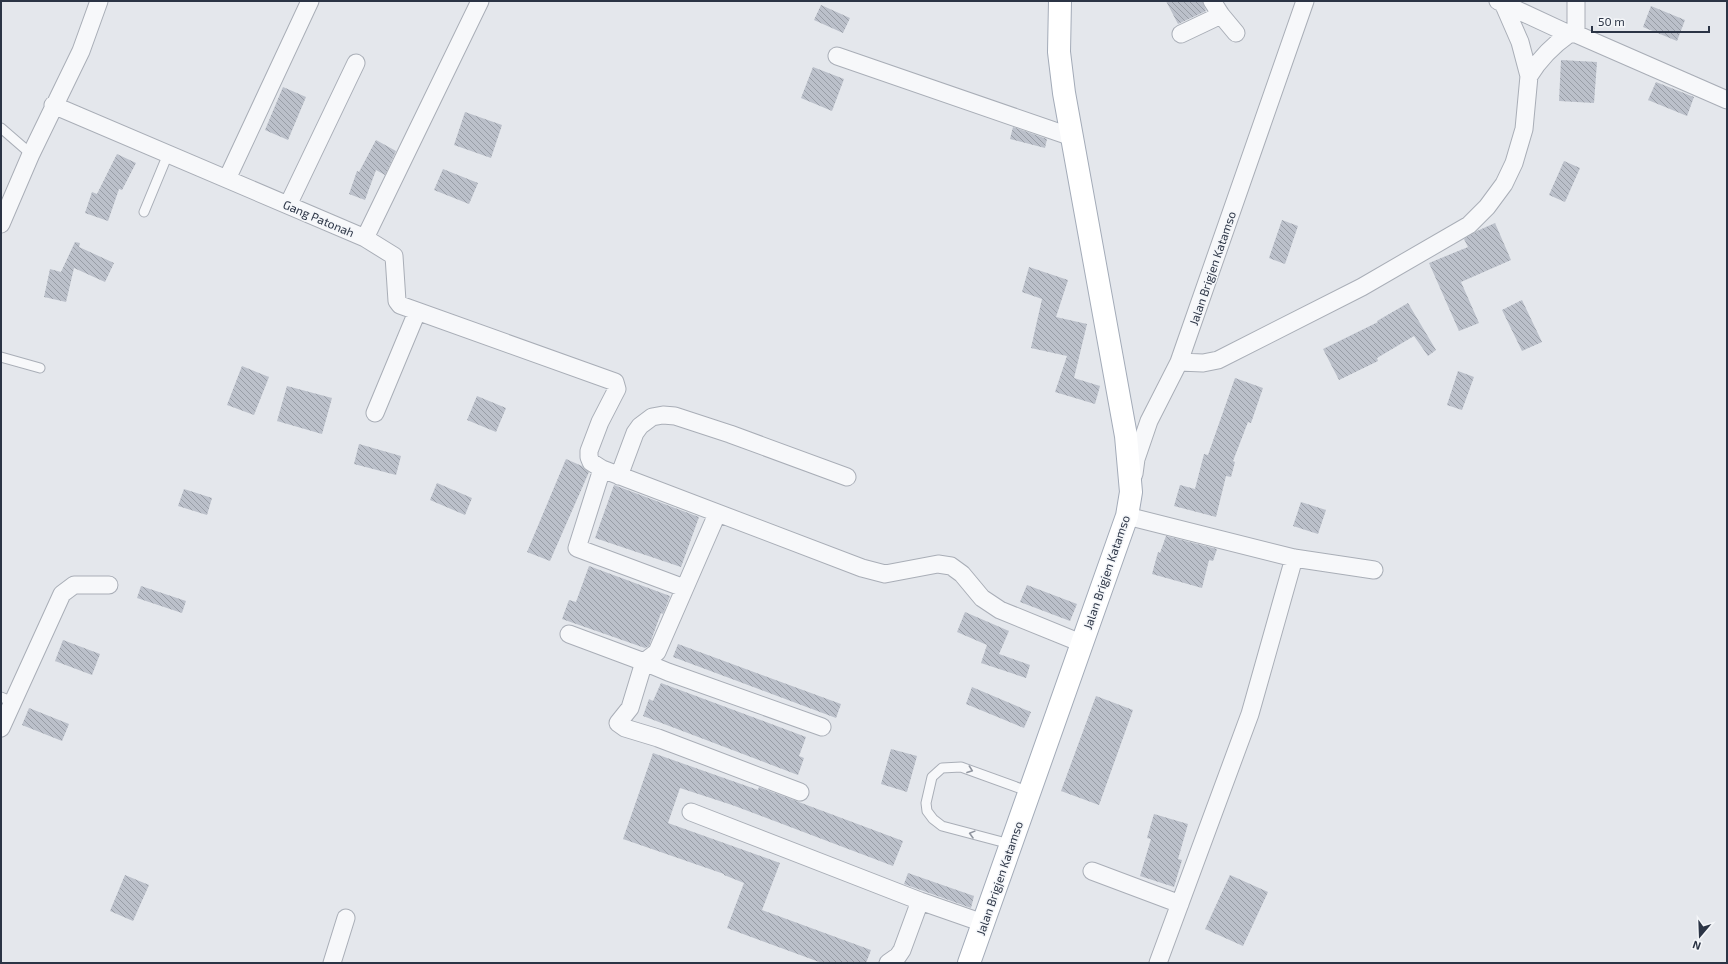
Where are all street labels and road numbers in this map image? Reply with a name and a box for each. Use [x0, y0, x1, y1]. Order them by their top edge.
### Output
street label: Gang Patonah [281, 197, 357, 239]
street label: Jalan Brigjen Katamso [1186, 209, 1239, 327]
street label: Jalan Brigjen Katamso [1080, 513, 1133, 631]
street label: Jalan Brigjen Katamso [973, 819, 1026, 937]

